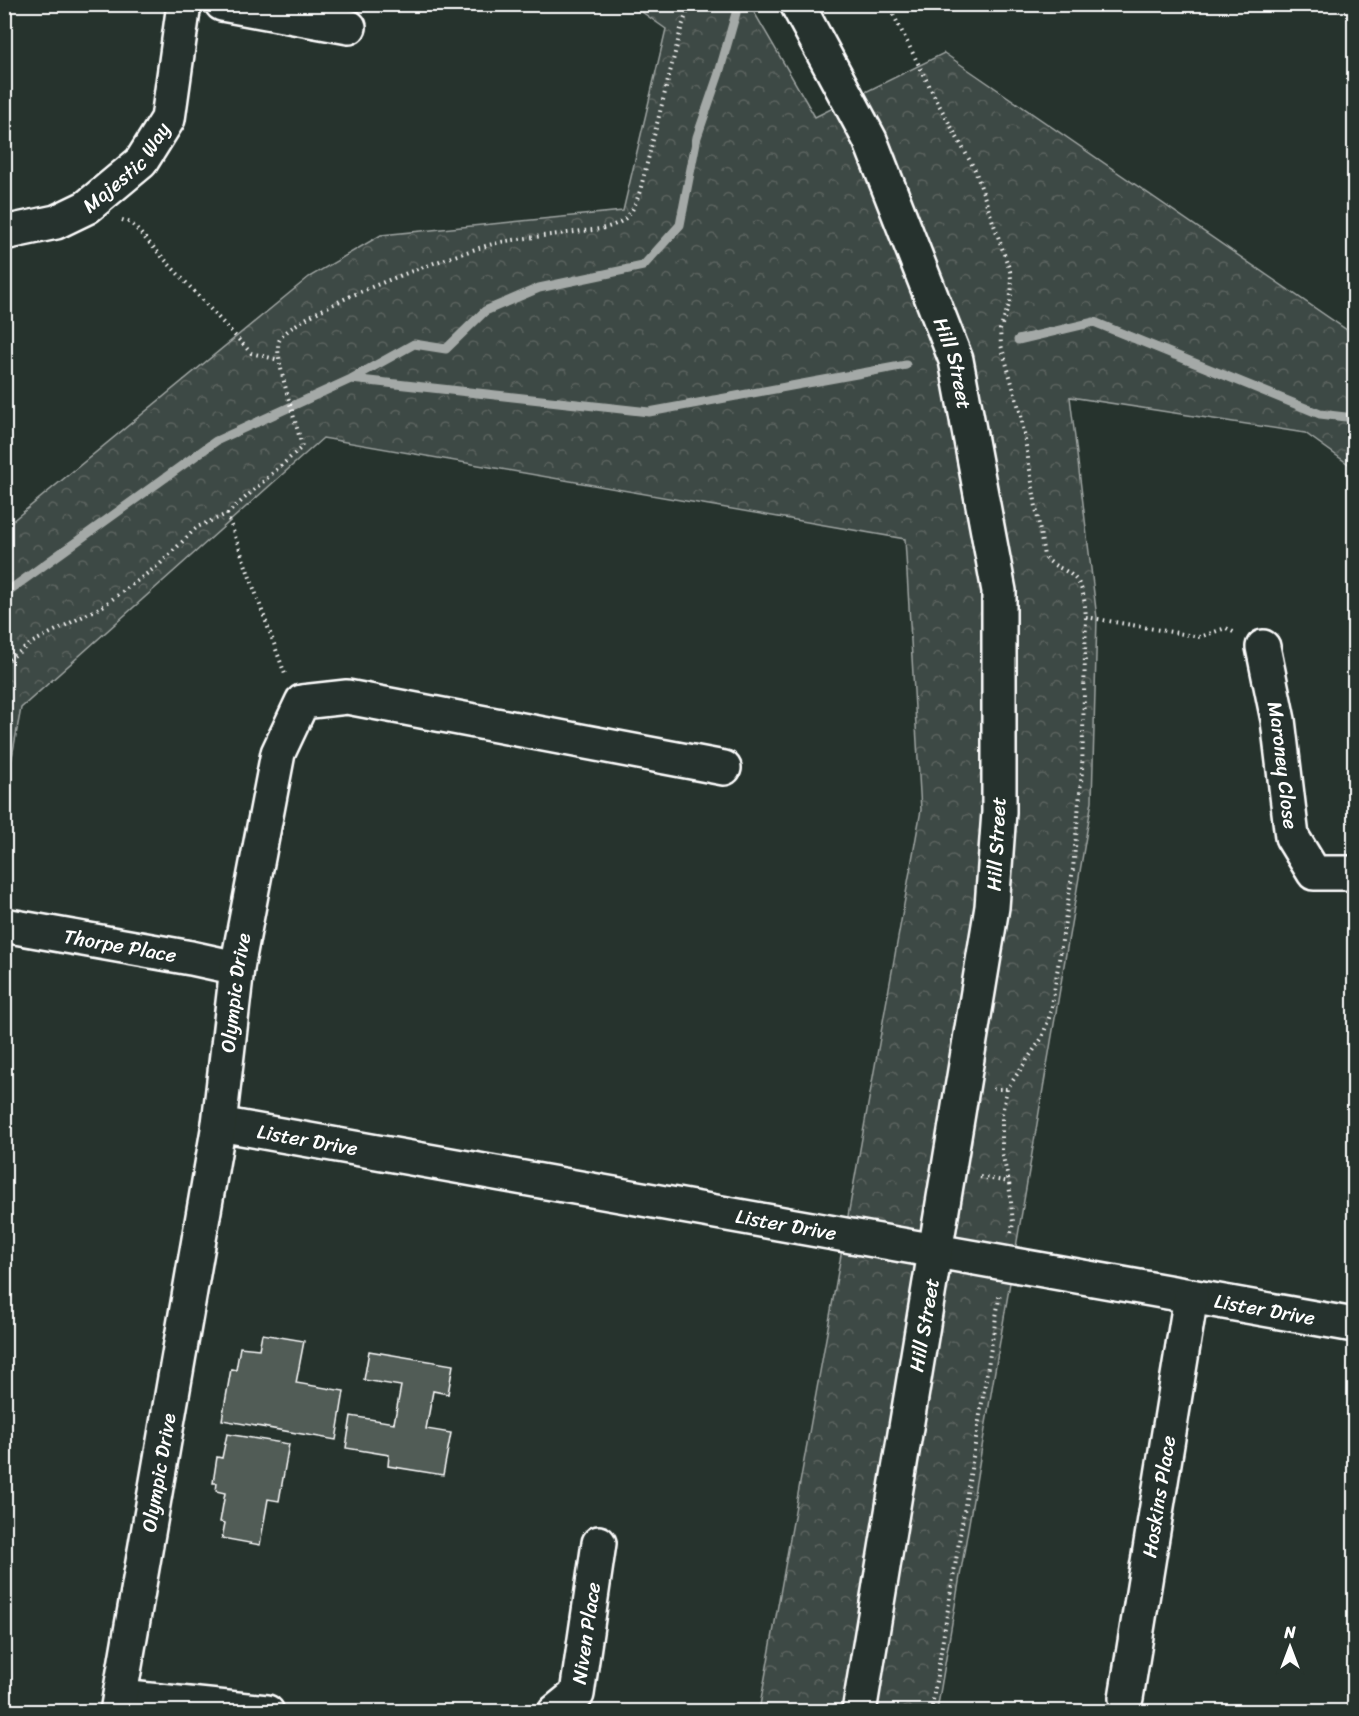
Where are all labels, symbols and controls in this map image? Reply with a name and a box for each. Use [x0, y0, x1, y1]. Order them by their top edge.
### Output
street label: Majestic Way [75, 115, 180, 222]
street label: Hill Street [923, 312, 982, 412]
street label: Maroney Close [1257, 698, 1308, 831]
street label: Hill Street [977, 796, 1016, 892]
street label: Thorpe Place [61, 919, 179, 973]
street label: Olympic Drive [210, 930, 261, 1055]
street label: Lister Drive [254, 1114, 361, 1166]
street label: Lister Drive [733, 1199, 839, 1251]
street label: Hill Street [899, 1275, 950, 1375]
street label: Lister Drive [1212, 1284, 1318, 1336]
street label: Olympic Drive [131, 1410, 187, 1535]
street label: Hoskins Place [1132, 1433, 1186, 1560]
street label: Niven Place [562, 1580, 611, 1687]
north arrow [1260, 1617, 1320, 1677]
text: N [1283, 1618, 1296, 1647]

